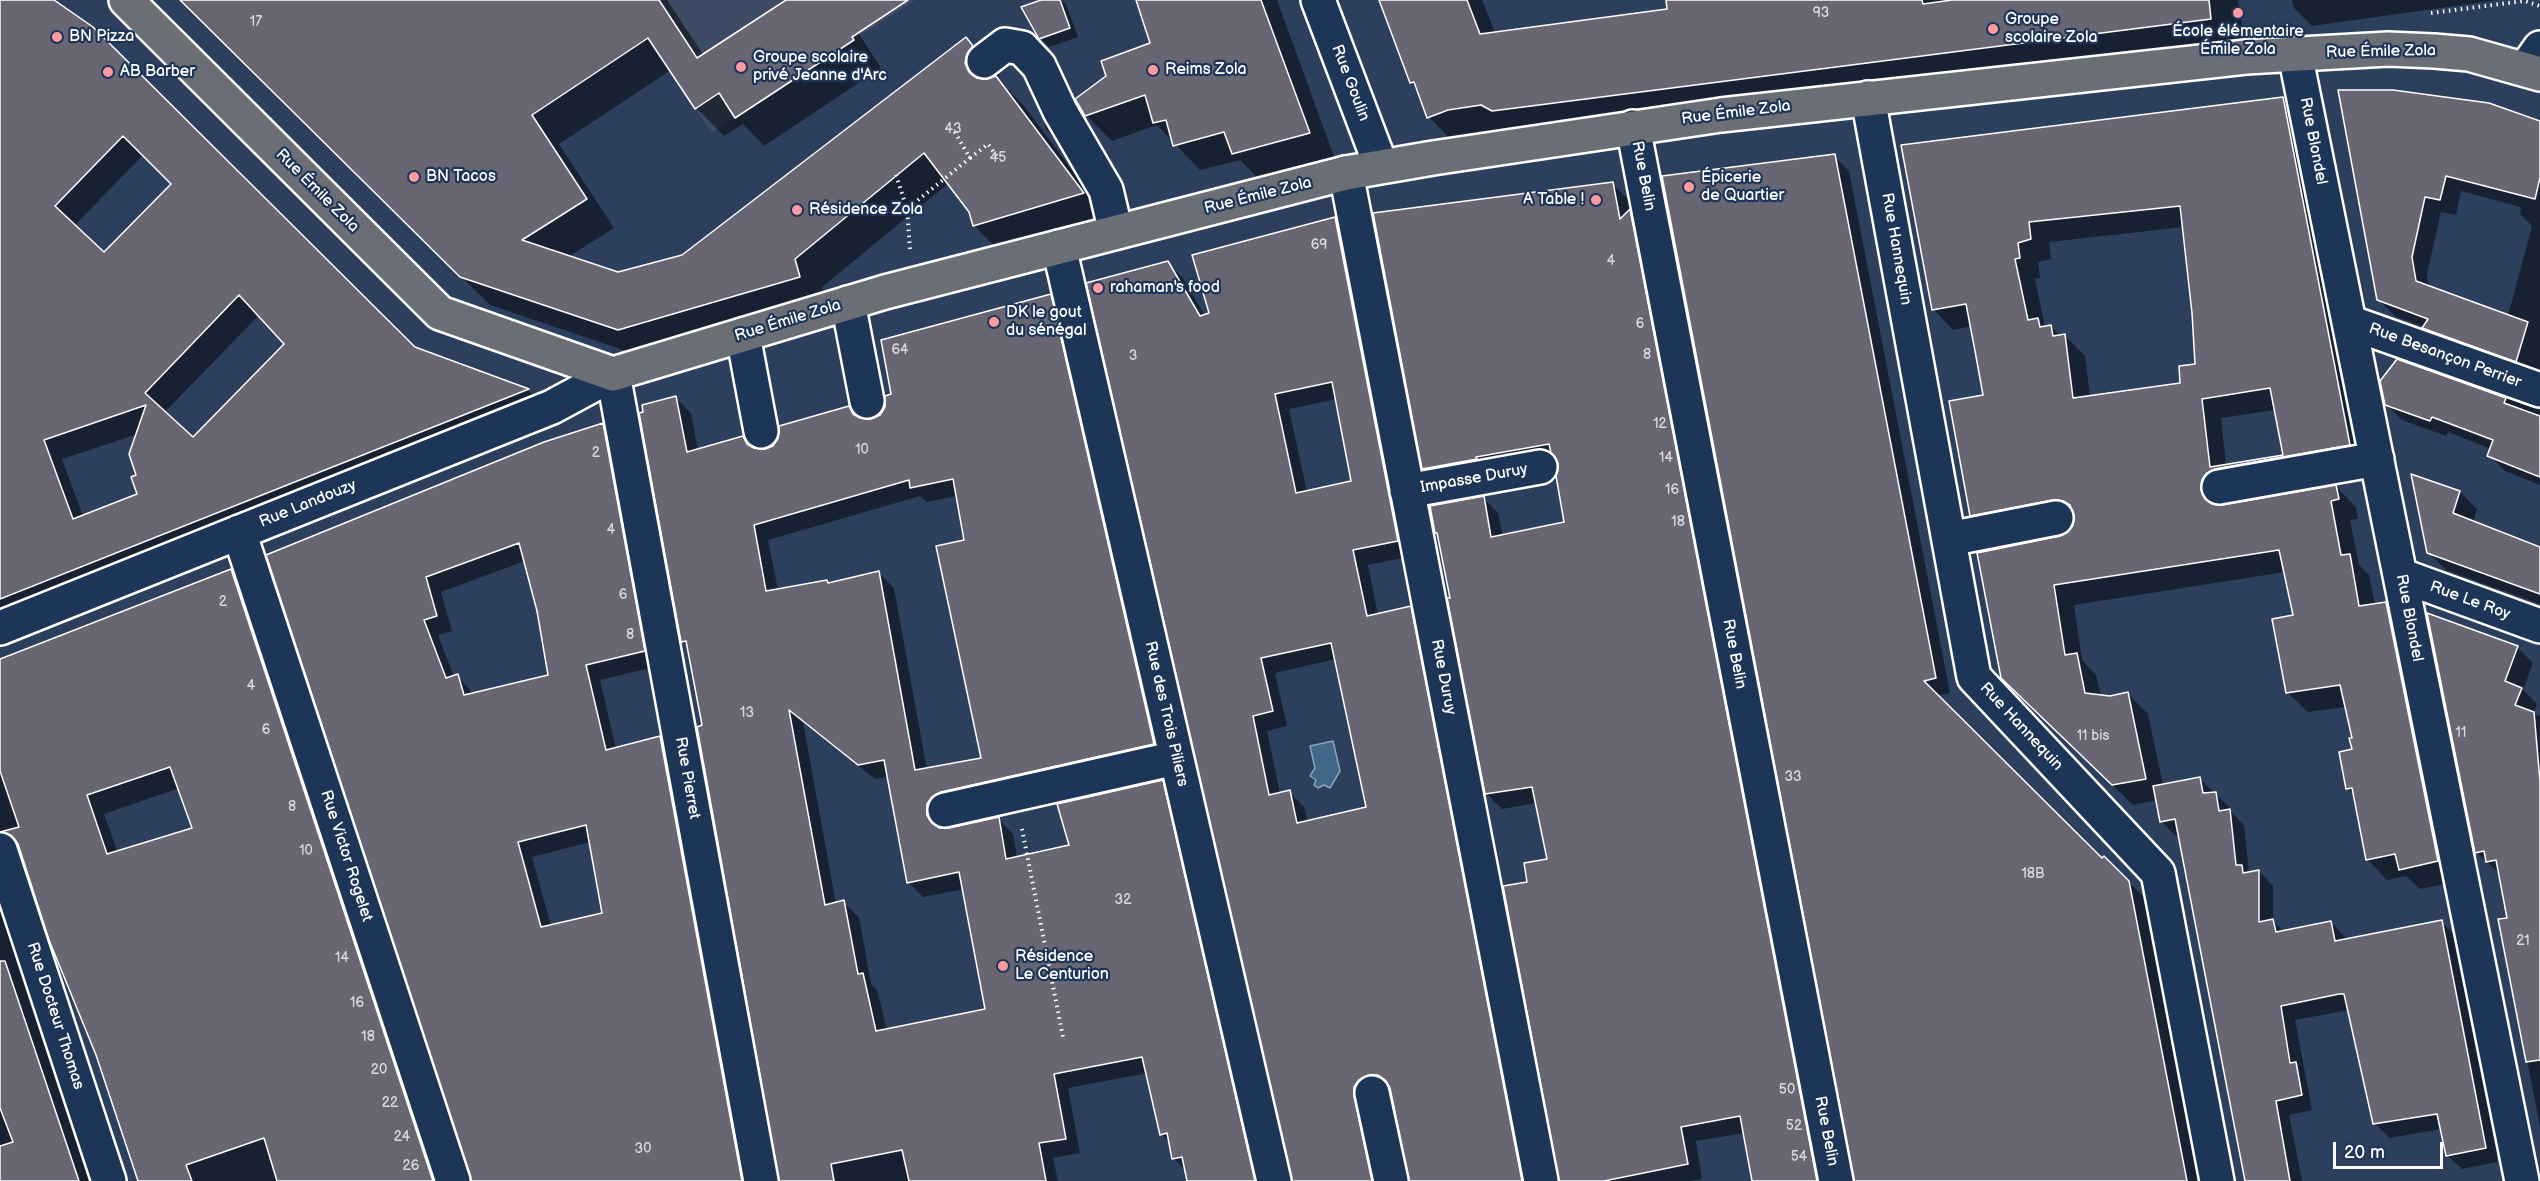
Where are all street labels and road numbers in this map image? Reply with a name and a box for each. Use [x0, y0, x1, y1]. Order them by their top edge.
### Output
street label: Rue Émile Zola [2326, 41, 2436, 63]
street label: Rue Goulin [1327, 42, 1373, 124]
street label: Rue Blondel [2295, 96, 2331, 186]
street label: Rue Émile Zola [1680, 97, 1792, 129]
street label: Rue Belin [1627, 139, 1659, 213]
street label: Rue Émile Zola [271, 145, 363, 237]
street label: Rue Émile Zola [1202, 173, 1314, 219]
street label: Rue Hannequin [1877, 191, 1915, 307]
street label: Rue Émile Zola [733, 296, 843, 346]
street label: Rue Besançon Perrier [2366, 319, 2524, 393]
street label: Impasse Duruy [1419, 460, 1529, 498]
street label: Rue Landouzy [257, 476, 359, 532]
street label: Rue Blondel [2391, 573, 2427, 663]
street label: Rue Le Roy [2427, 578, 2513, 624]
street label: Rue Belin [1718, 617, 1750, 691]
street label: Rue Duruy [1426, 638, 1460, 716]
street label: Rue des Trois Piliers [1140, 639, 1192, 789]
street label: Rue Hannequin [1975, 679, 2067, 775]
street label: Rue Pierret [670, 735, 704, 821]
street label: Rue Victor Rogelet [316, 788, 376, 924]
street label: Rue Docteur Thomas [22, 940, 88, 1092]
street label: Rue Belin [1810, 1094, 1842, 1168]

